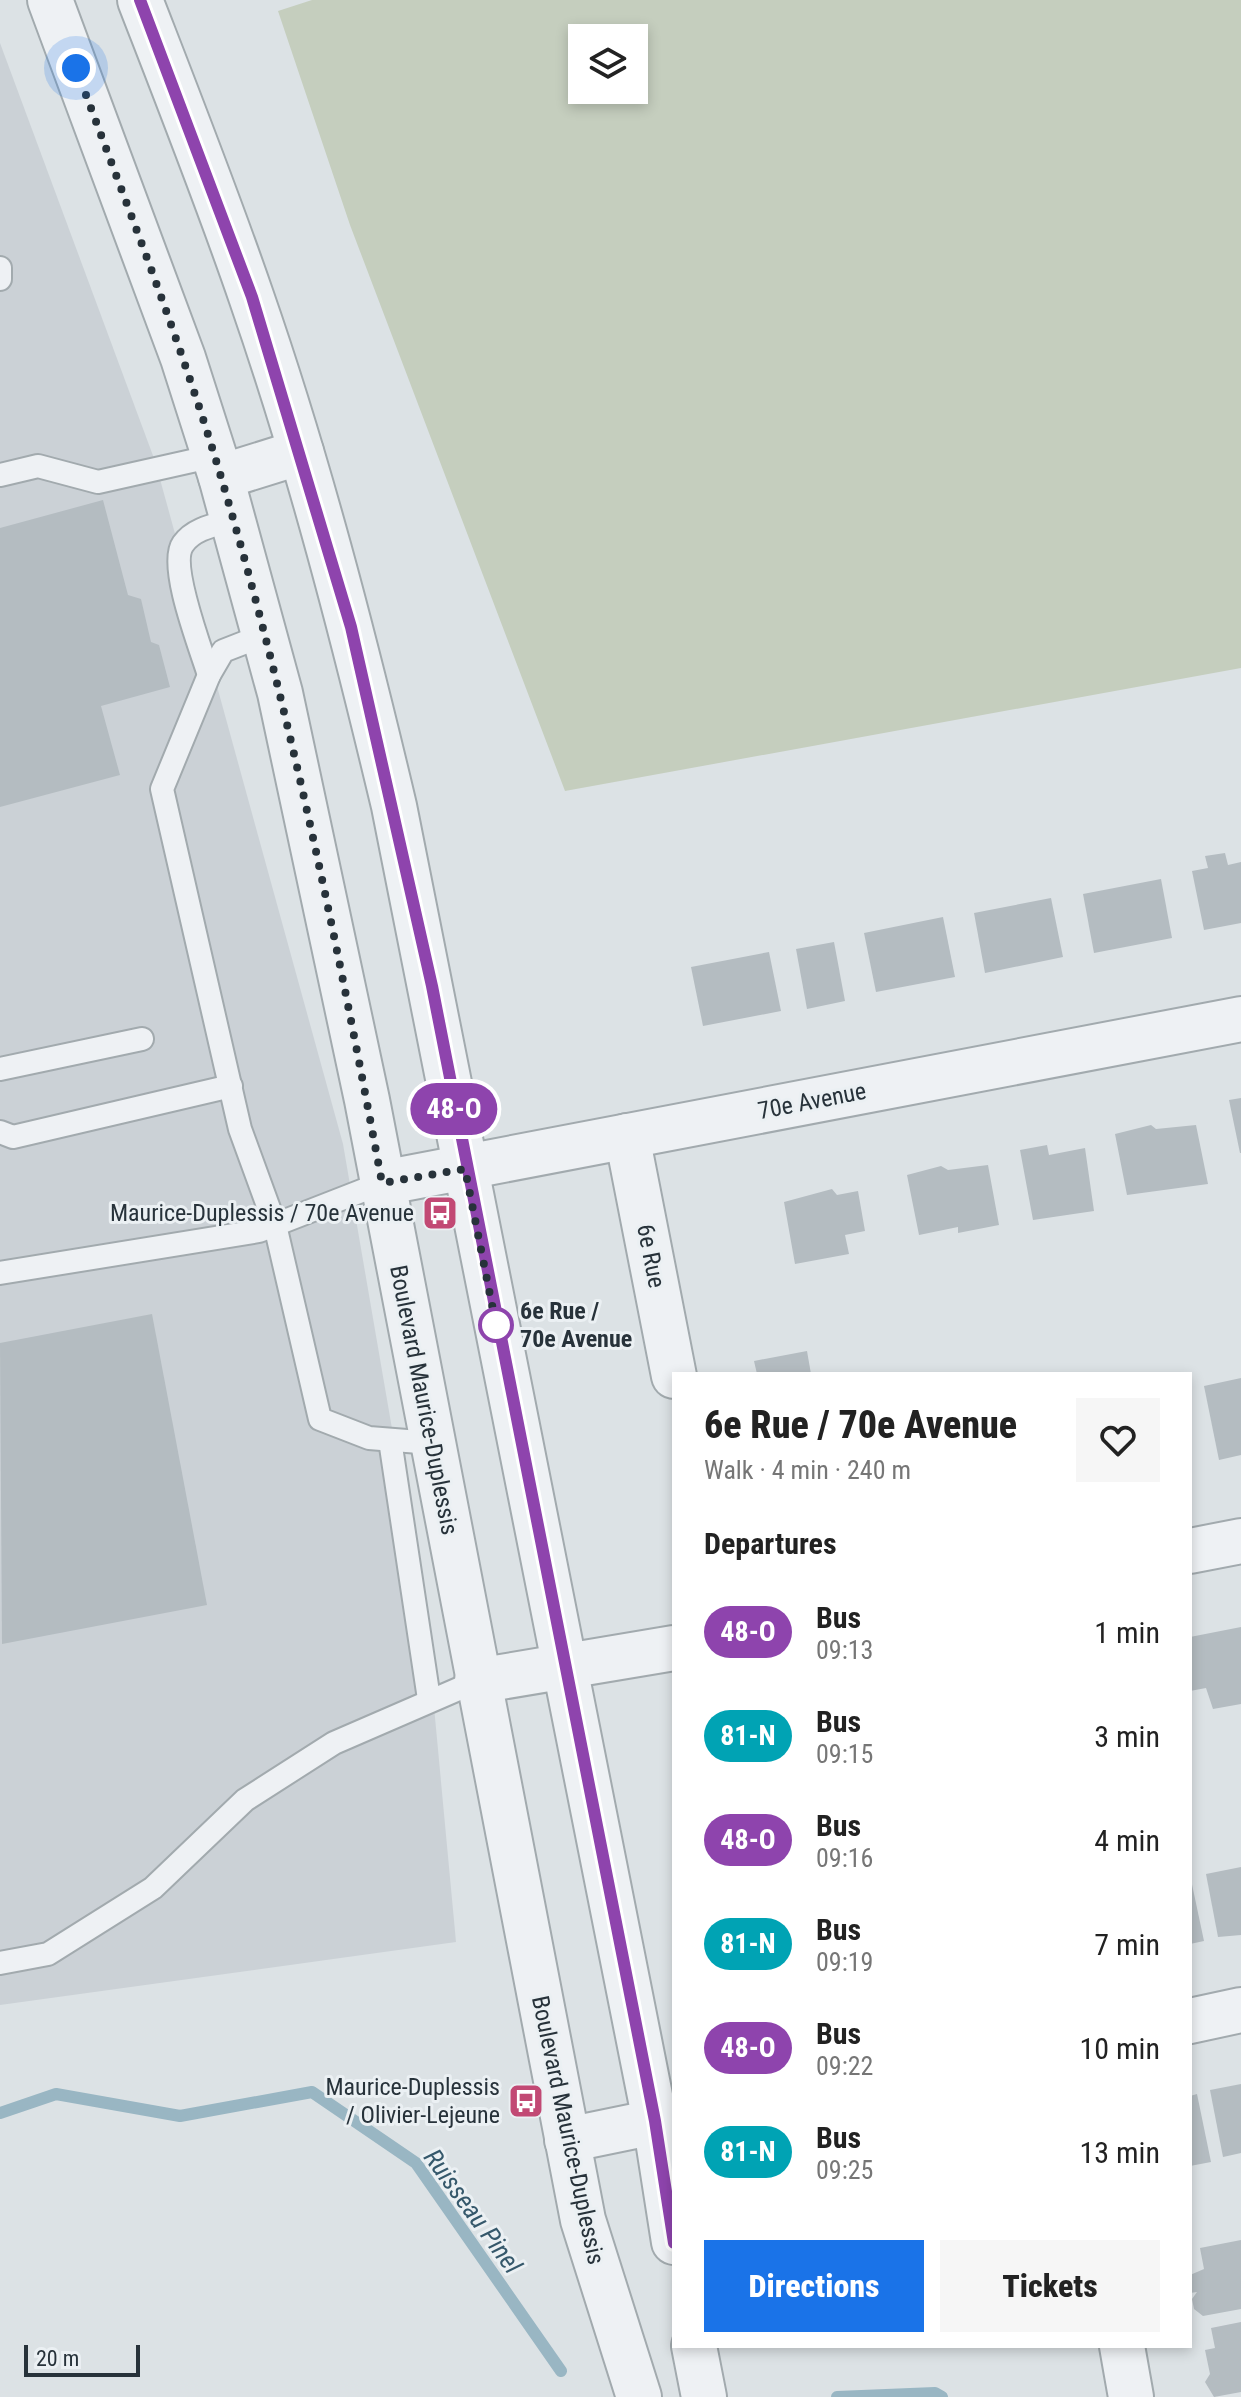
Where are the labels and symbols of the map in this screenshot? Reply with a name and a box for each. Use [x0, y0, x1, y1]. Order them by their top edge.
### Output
your location [56, 48, 96, 88]
street label: 70e Avenue [756, 1077, 868, 1125]
line badge: 48-O [398, 1083, 510, 1135]
bus stop icon: Maurice-Duplessis / 70e Avenue [421, 1194, 459, 1232]
place label: Maurice-Duplessis / 70e Avenue [110, 1199, 414, 1227]
street label: 6e Rue [631, 1222, 671, 1290]
street label: Boulevard Maurice-Duplessis [384, 1263, 464, 1537]
place label: 6e Rue / 70e Avenue [520, 1297, 632, 1353]
marker: 6e Rue / 70e Avenue [479, 1308, 513, 1342]
street label: Boulevard Maurice-Duplessis [526, 1993, 610, 2267]
place label: Maurice-Duplessis / Olivier-Lejeune [325, 2073, 500, 2129]
bus stop icon: Maurice-Duplessis / Olivier-Lejeune [507, 2082, 545, 2120]
water label: Ruisseau Pinel [418, 2143, 529, 2280]
scale bar [24, 2341, 140, 2377]

